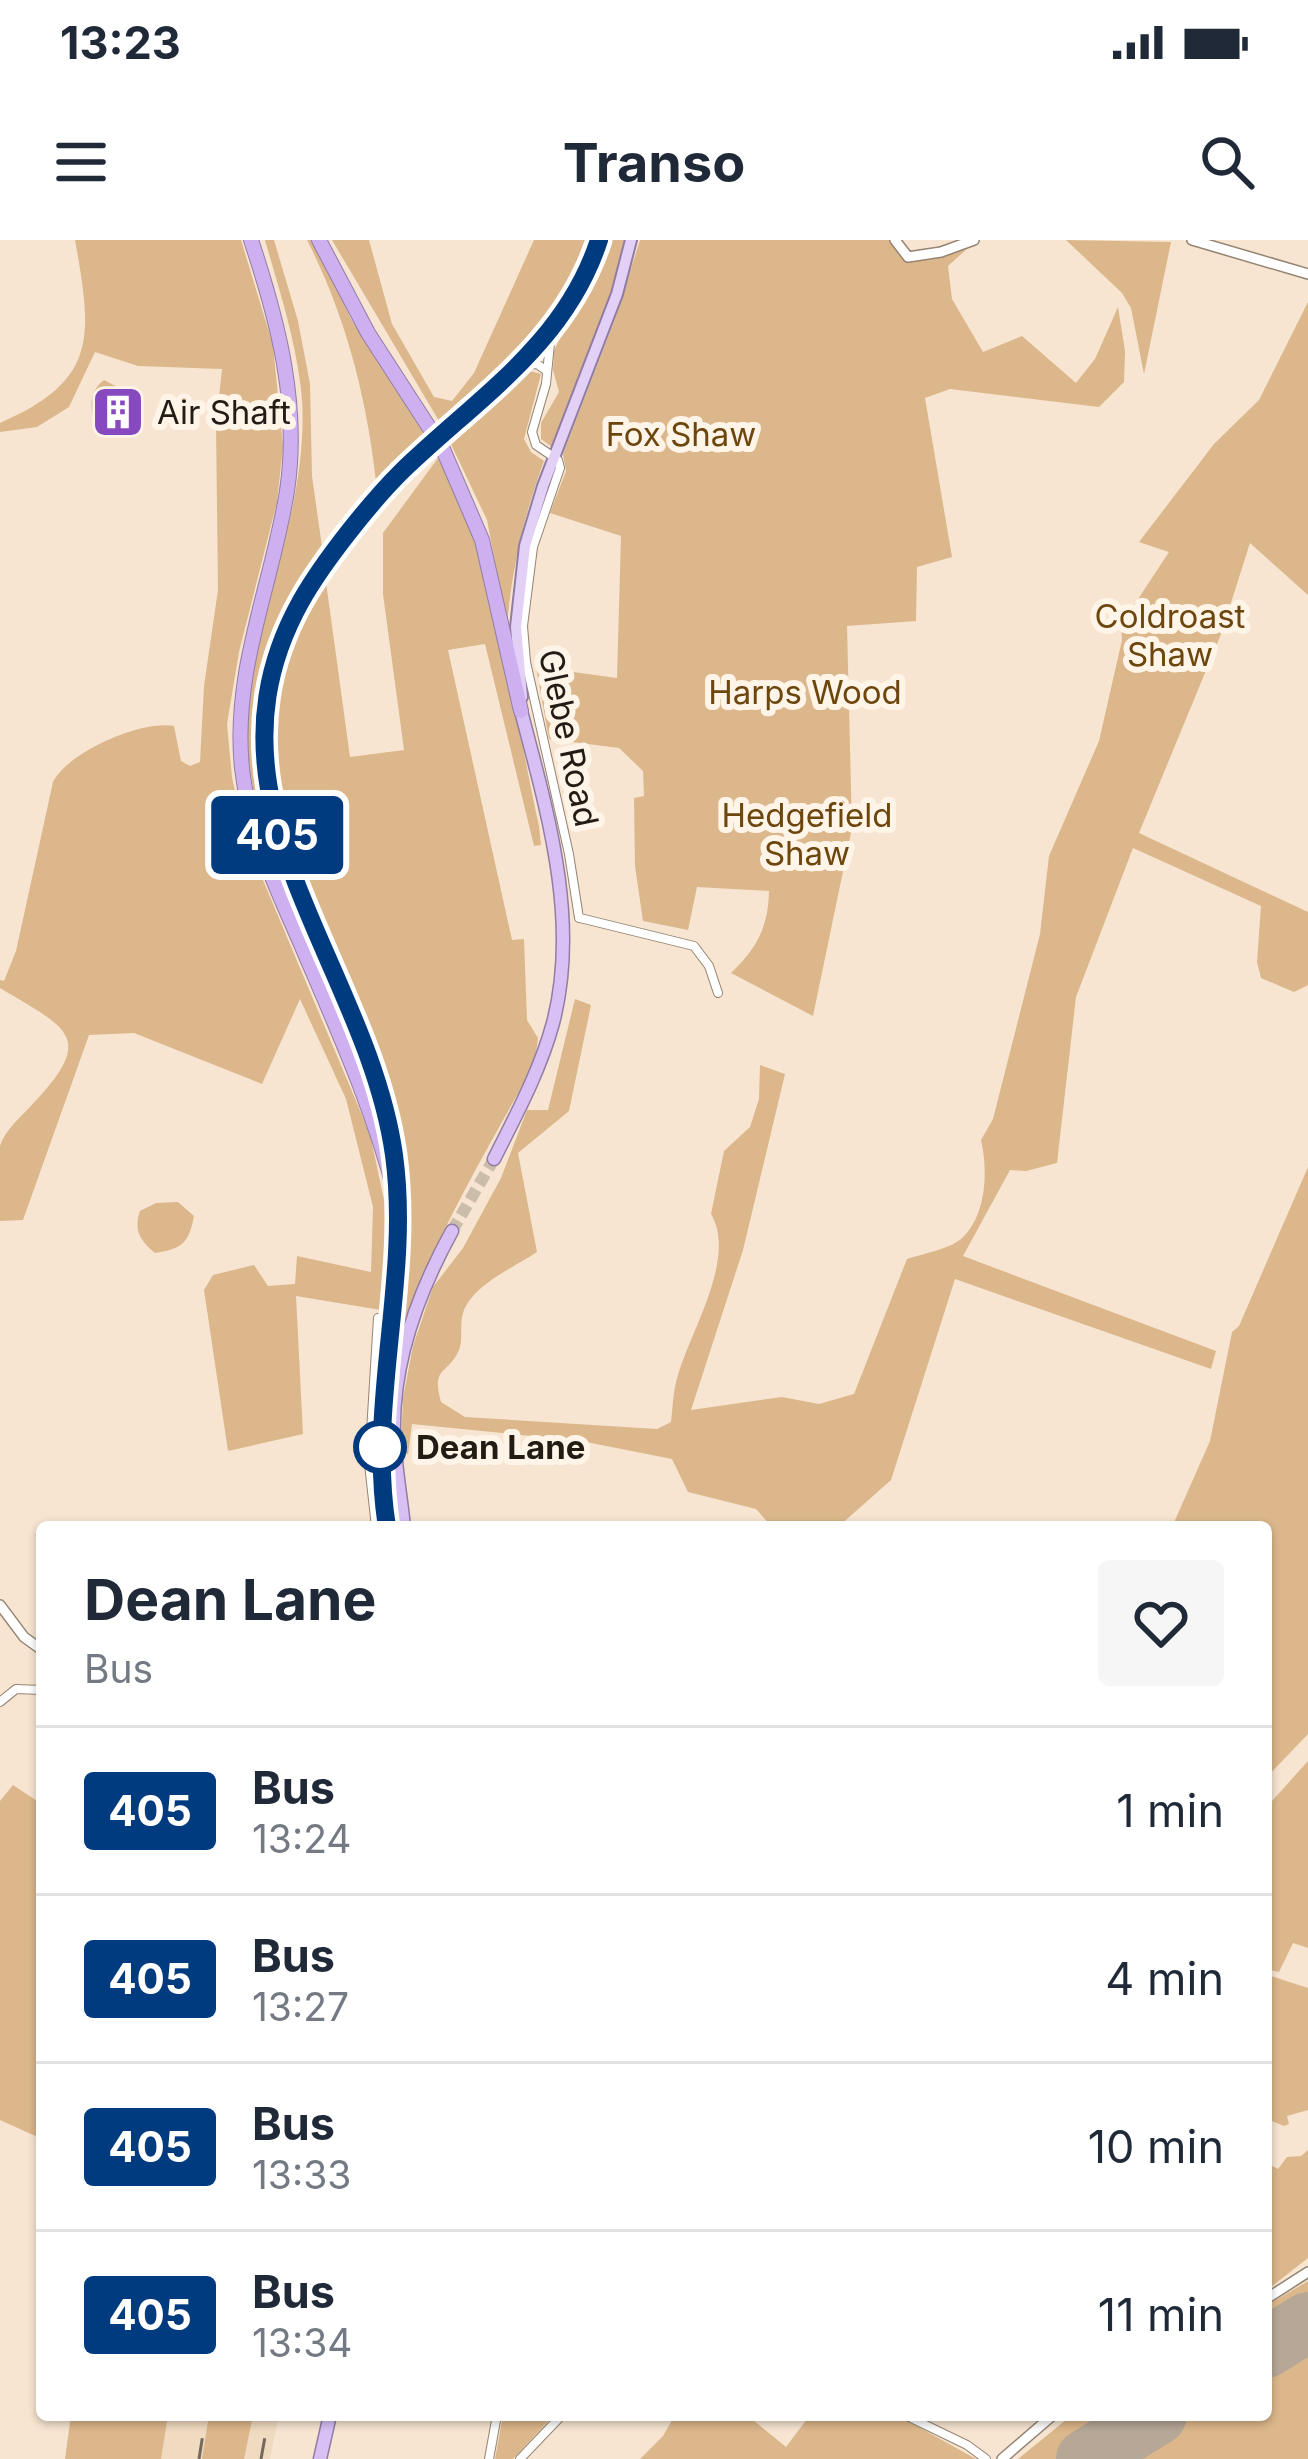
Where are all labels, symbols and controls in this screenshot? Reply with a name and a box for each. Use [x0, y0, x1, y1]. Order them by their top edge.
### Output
text: 13:23 [60, 15, 181, 70]
icon: menu [48, 129, 114, 195]
icon: search [1194, 129, 1260, 195]
text: Transo [563, 130, 745, 195]
building icon: Air Shaft [90, 384, 146, 440]
place label: Air Shaft [157, 392, 291, 432]
park label: Fox Shaw [606, 414, 756, 454]
park label: Coldroast Shaw [1095, 596, 1246, 674]
street label: Glebe Road [531, 646, 607, 830]
park label: Harps Wood [708, 672, 902, 712]
park label: Hedgefield Shaw [721, 795, 893, 873]
line badge: 405 [208, 796, 346, 874]
text: 405 [235, 809, 319, 860]
marker: Dean Lane [355, 1422, 405, 1472]
place label: Dean Lane [416, 1427, 585, 1467]
button: heart [1098, 1560, 1224, 1686]
text: Dean Lane [84, 1565, 377, 1634]
text: Bus [84, 1645, 153, 1692]
text: Bus [252, 1760, 335, 1815]
text: 1 min [1116, 1783, 1224, 1838]
text: 405 [108, 1785, 192, 1836]
text: 13:24 [252, 1815, 352, 1862]
text: Bus [252, 1928, 335, 1983]
text: 4 min [1105, 1951, 1224, 2006]
text: 405 [108, 1953, 192, 2004]
text: 13:27 [252, 1983, 349, 2030]
text: Bus [252, 2096, 335, 2151]
text: 10 min [1088, 2119, 1224, 2174]
text: 405 [108, 2121, 192, 2172]
text: 13:33 [252, 2151, 351, 2198]
text: Bus [252, 2264, 335, 2319]
text: 11 min [1098, 2287, 1224, 2342]
text: 405 [108, 2289, 192, 2340]
text: 13:34 [252, 2319, 352, 2366]

